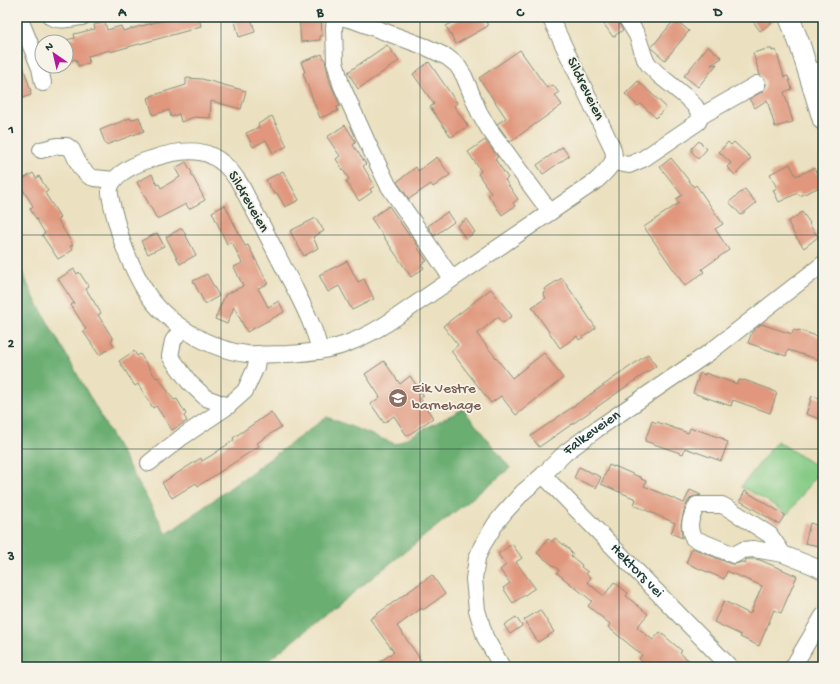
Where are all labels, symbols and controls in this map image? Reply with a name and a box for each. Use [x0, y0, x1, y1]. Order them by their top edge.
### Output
text: A [117, 6, 127, 21]
text: B [316, 6, 325, 21]
text: C [515, 6, 525, 21]
text: D [713, 6, 723, 21]
north arrow [34, 34, 74, 74]
text: N [43, 40, 56, 54]
street label: Sildreveien [562, 55, 608, 123]
text: 1 [7, 123, 14, 138]
street label: Sildreveien [223, 168, 273, 236]
text: 2 [8, 337, 15, 352]
place label: Eik Vestre barnehage [412, 380, 481, 415]
school or university icon: Eik Vestre barnehage [387, 387, 409, 409]
street label: Falkeveien [559, 407, 624, 461]
street label: Hektors vei [606, 540, 667, 602]
text: 3 [7, 550, 15, 565]

